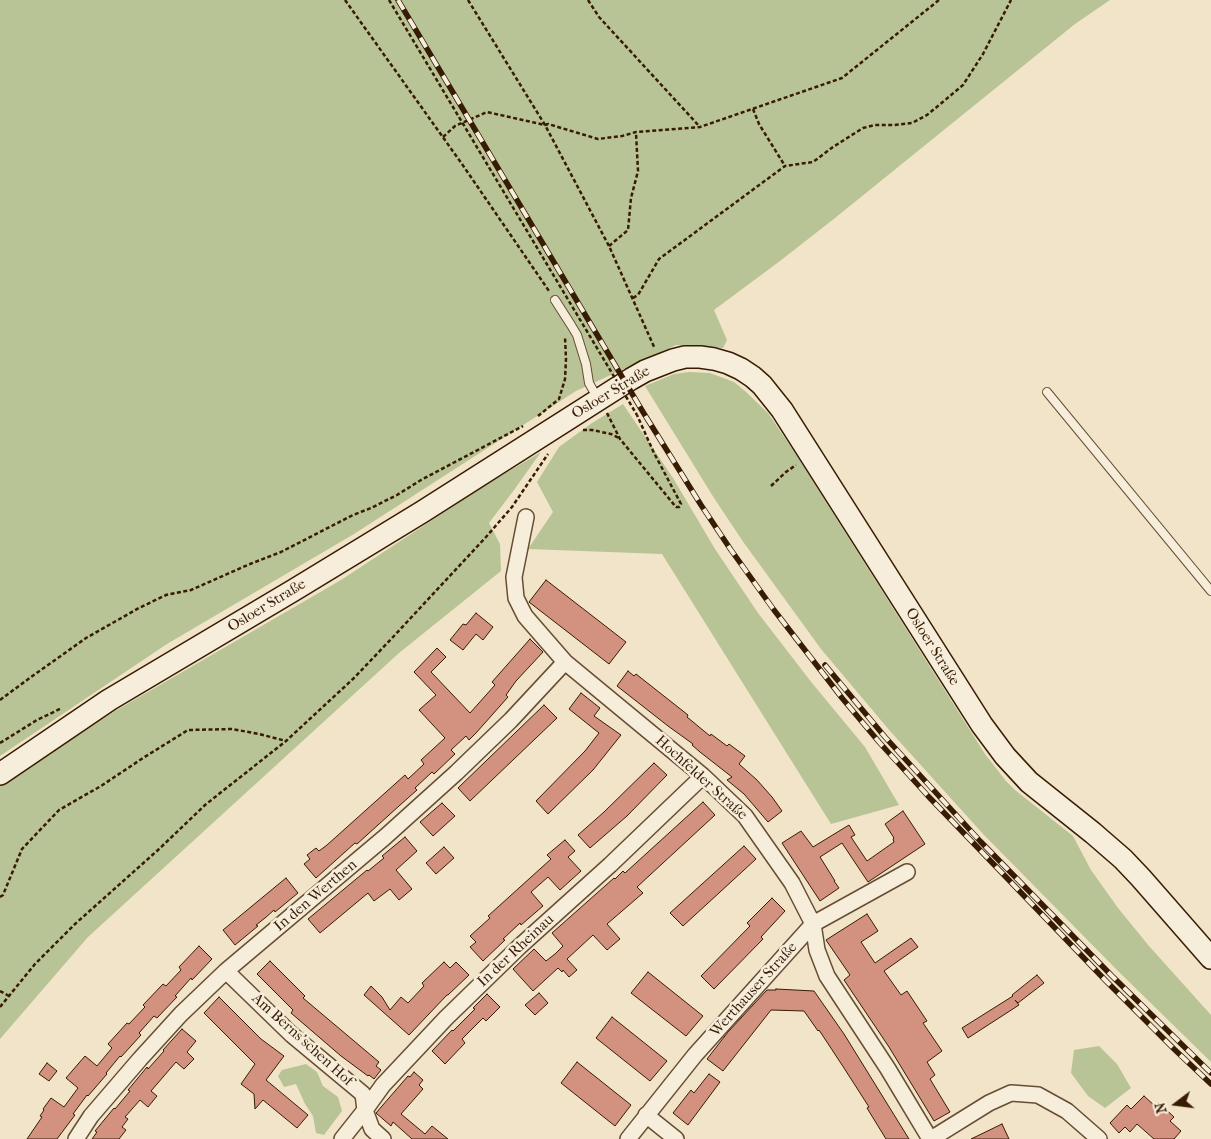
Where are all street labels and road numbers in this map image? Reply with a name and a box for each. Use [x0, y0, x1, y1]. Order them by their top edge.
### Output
street label: Osloer Straße [569, 363, 653, 423]
street label: Osloer Straße [225, 576, 309, 636]
street label: Osloer Straße [901, 605, 963, 689]
street label: Hochfelder Straße [651, 732, 751, 824]
street label: In den Werthen [271, 856, 361, 936]
street label: In der Rheinau [474, 911, 558, 991]
street label: Werthauser Straße [707, 939, 801, 1041]
street label: Am Berns'schen Hof [248, 990, 356, 1090]

